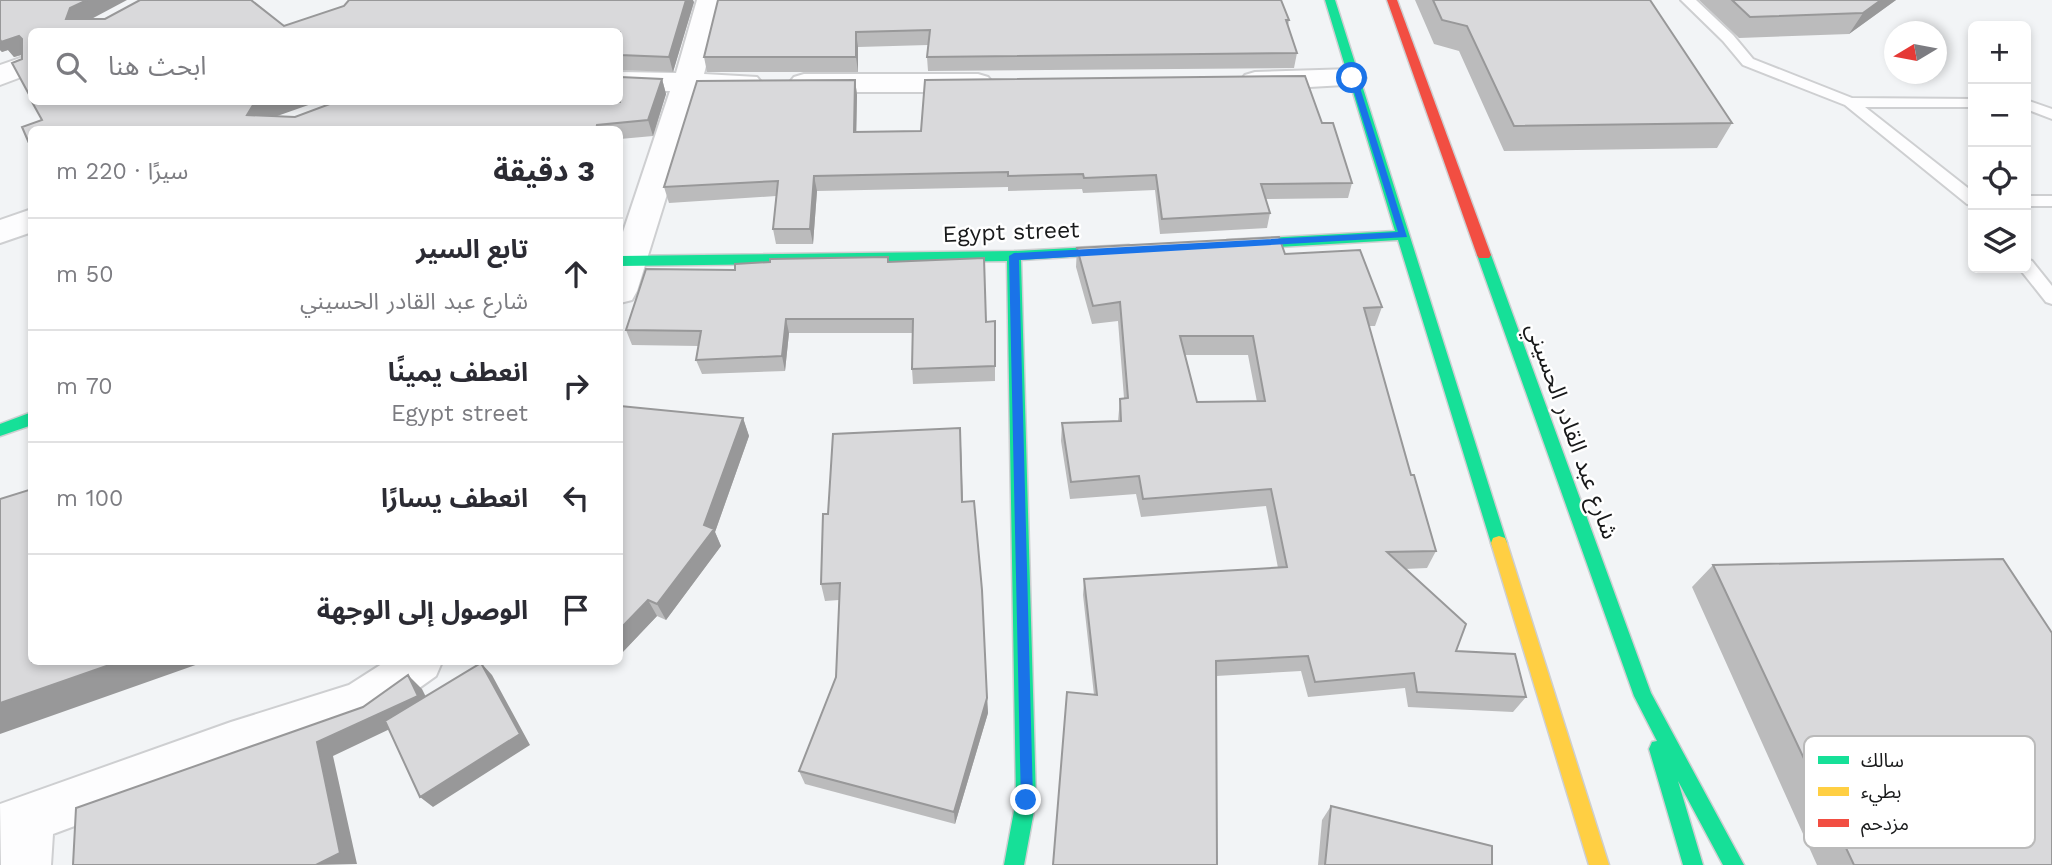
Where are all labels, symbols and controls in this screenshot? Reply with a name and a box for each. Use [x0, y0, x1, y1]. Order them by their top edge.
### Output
north arrow [1884, 21, 1947, 84]
map controls [1968, 21, 2031, 273]
button: + [1968, 21, 2031, 84]
search box [28, 28, 623, 105]
icon: search [52, 48, 90, 86]
text: ابحث هنا [108, 51, 206, 81]
route start [1336, 62, 1367, 93]
button: − [1968, 84, 2031, 147]
button: locate [1968, 147, 2031, 210]
text: 3 دقيقة [493, 153, 595, 188]
text: سيرًا · 220 m [56, 158, 188, 185]
button: layers [1968, 210, 2031, 273]
street label: Egypt street [942, 216, 1080, 248]
text: تابع السير [416, 234, 528, 264]
icon: ahead [557, 255, 595, 293]
text: 50 m [56, 261, 113, 288]
text: شارع عبد القادر الحسيني [300, 288, 528, 315]
street label: شارع عبد القادر الحسيني [1517, 319, 1624, 544]
text: انعطف يمينًا [388, 357, 528, 387]
icon: right [557, 367, 595, 405]
text: 70 m [56, 373, 113, 400]
text: Egypt street [391, 400, 528, 427]
icon: left [557, 479, 595, 517]
text: انعطف يسارًا [381, 483, 528, 513]
text: 100 m [56, 485, 123, 512]
icon: arrive [557, 591, 595, 629]
text: الوصول إلى الوجهة [317, 595, 528, 625]
legend [1804, 736, 2035, 848]
text: سالك [1861, 749, 1904, 772]
text: بطيء [1861, 780, 1901, 806]
route end [1010, 784, 1041, 815]
text: مزدحم [1861, 812, 1909, 838]

